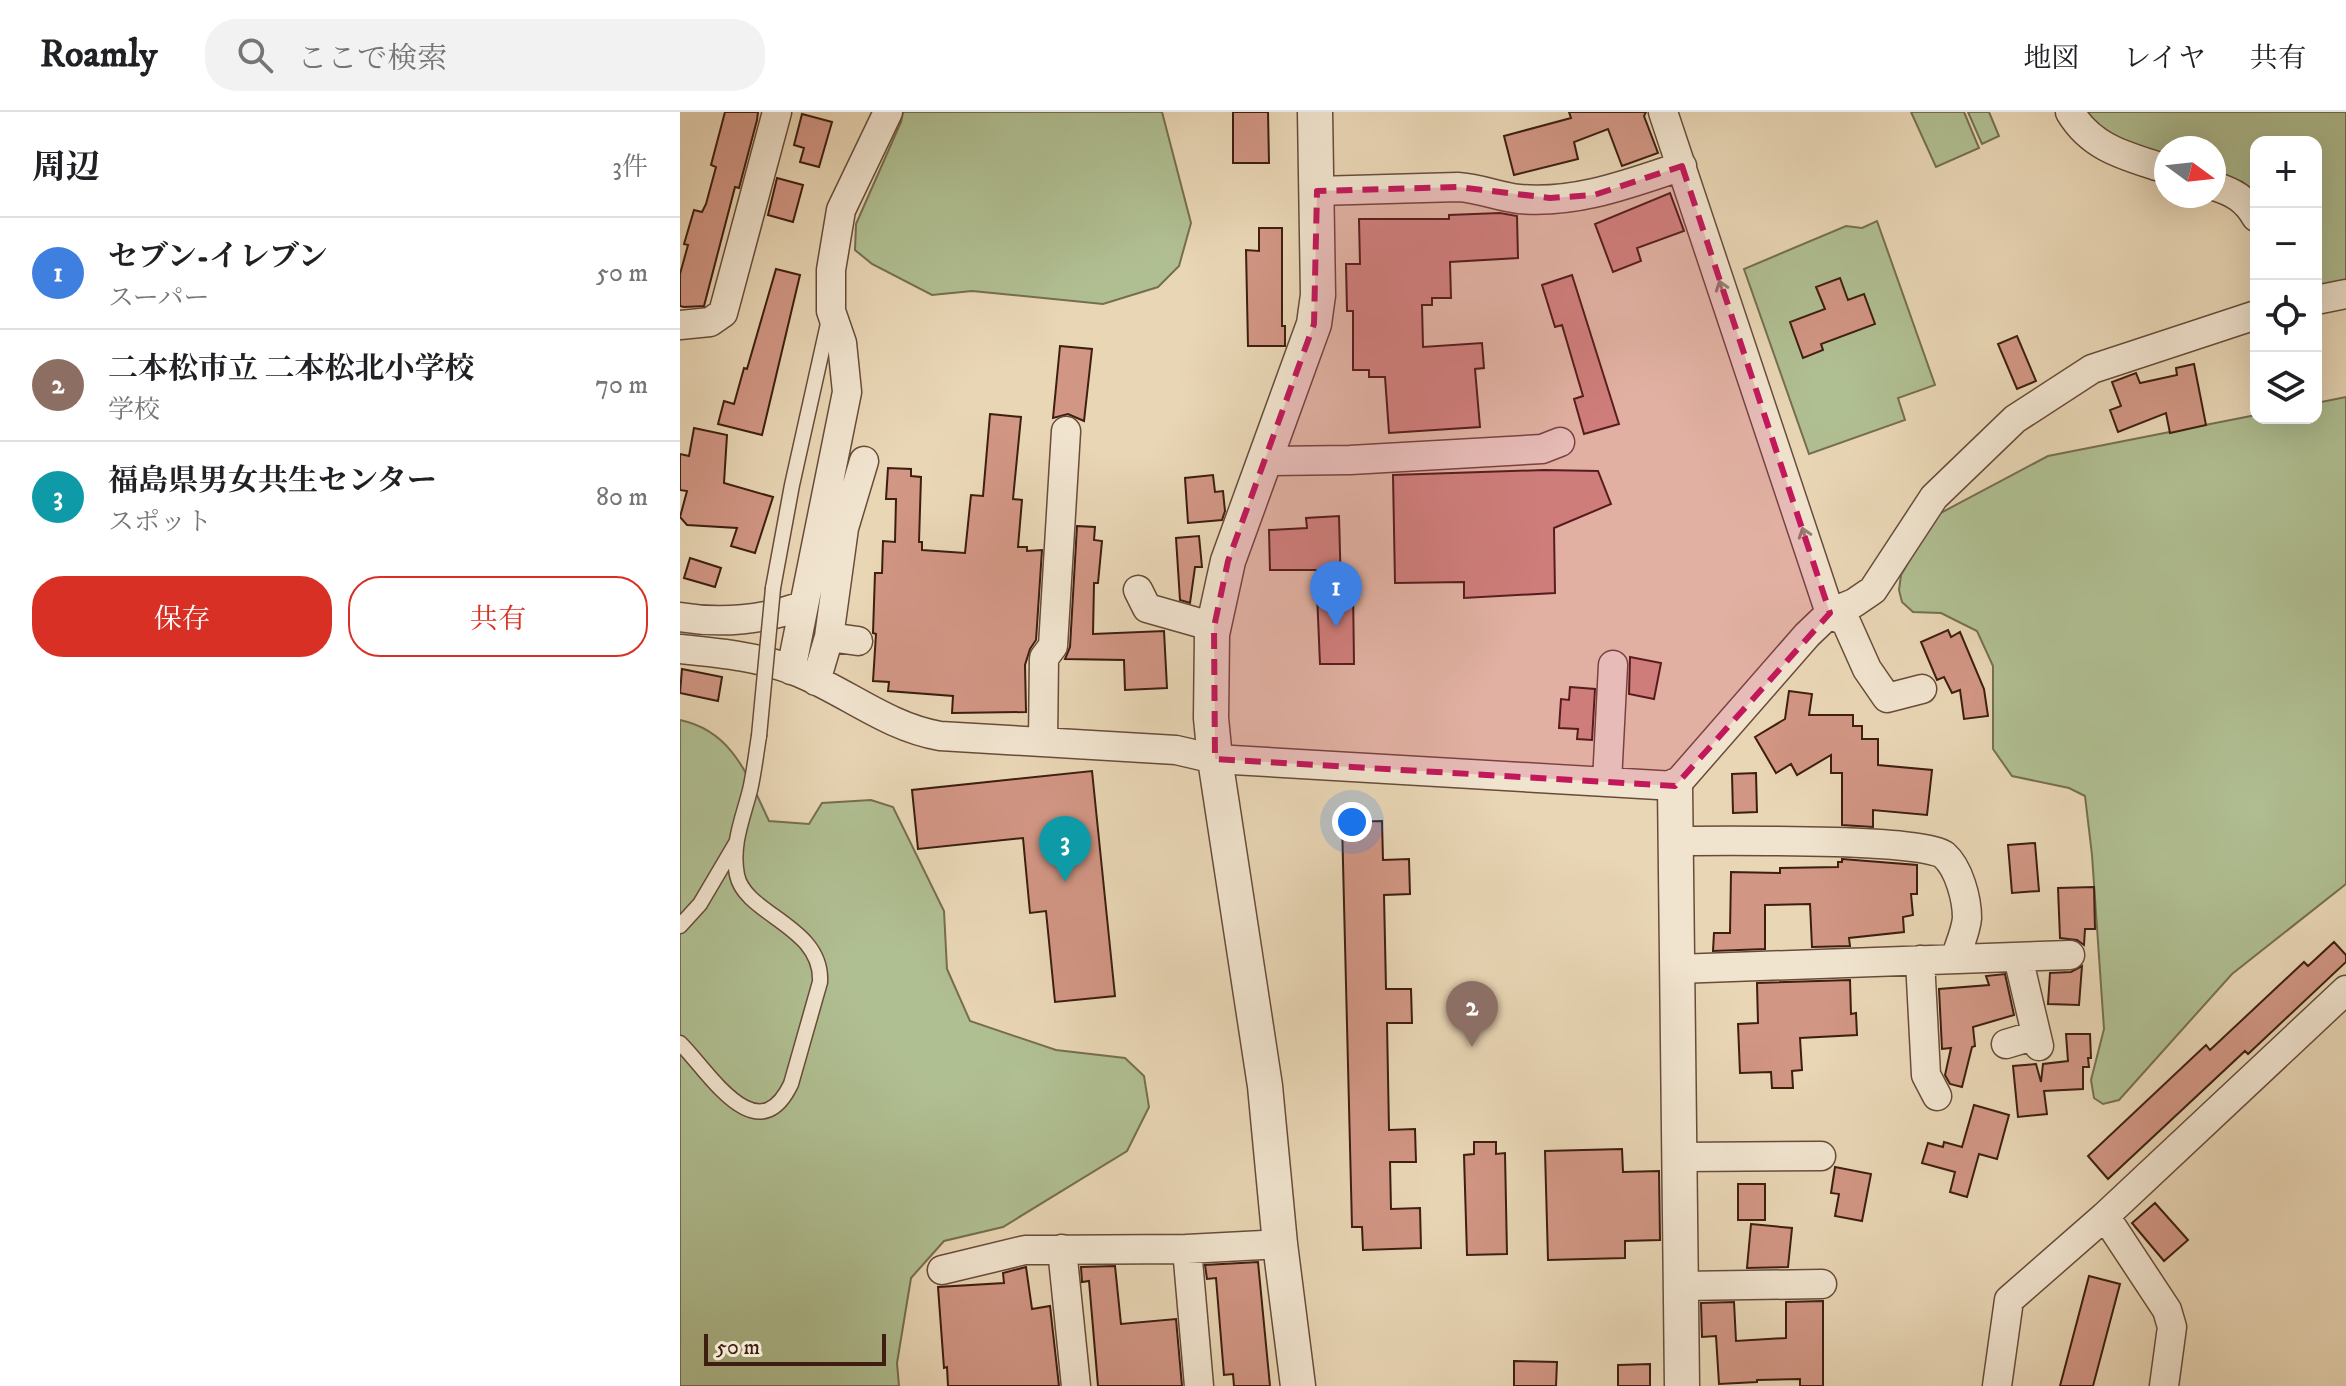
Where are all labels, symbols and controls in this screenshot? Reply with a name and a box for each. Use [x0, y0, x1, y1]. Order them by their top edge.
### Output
search box [205, 19, 765, 91]
text: Roamly [40, 31, 157, 79]
icon: search [233, 33, 277, 77]
text: ここで検索 [297, 41, 447, 78]
text: 地図 [2023, 41, 2079, 76]
text: レイヤ [2123, 41, 2206, 76]
text: 共有 [2250, 41, 2306, 76]
north arrow [2154, 136, 2226, 208]
map controls [2250, 136, 2322, 424]
button: + [2250, 136, 2322, 208]
text: 周辺 [32, 147, 100, 189]
text: 3件 [612, 151, 648, 184]
button: − [2250, 208, 2322, 280]
text: セブン-イレブン [108, 239, 328, 276]
text: 1 [53, 257, 63, 290]
text: 50 m [596, 257, 648, 290]
one-way arrow [1715, 280, 1730, 305]
button: locate [2250, 280, 2322, 352]
text: スーパー [108, 282, 209, 315]
text: 二本松市立 二本松北小学校 [108, 351, 474, 388]
button: layers [2250, 352, 2322, 424]
text: 2 [52, 369, 64, 402]
text: 70 m [595, 369, 648, 402]
text: 学校 [108, 394, 160, 427]
text: 福島県男女共生センター [108, 463, 437, 500]
text: 3 [53, 481, 63, 514]
text: 80 m [596, 481, 648, 514]
text: スポット [108, 506, 212, 539]
one-way arrow [1797, 526, 1812, 551]
pin: 1 [1310, 561, 1362, 627]
button: 保存 [32, 576, 332, 657]
button: 共有 [348, 576, 648, 657]
your location [1332, 802, 1372, 842]
pin: 3 [1039, 816, 1091, 882]
pin: 2 [1446, 981, 1498, 1047]
scale bar [704, 1330, 886, 1366]
text: 50 m [716, 1334, 760, 1361]

